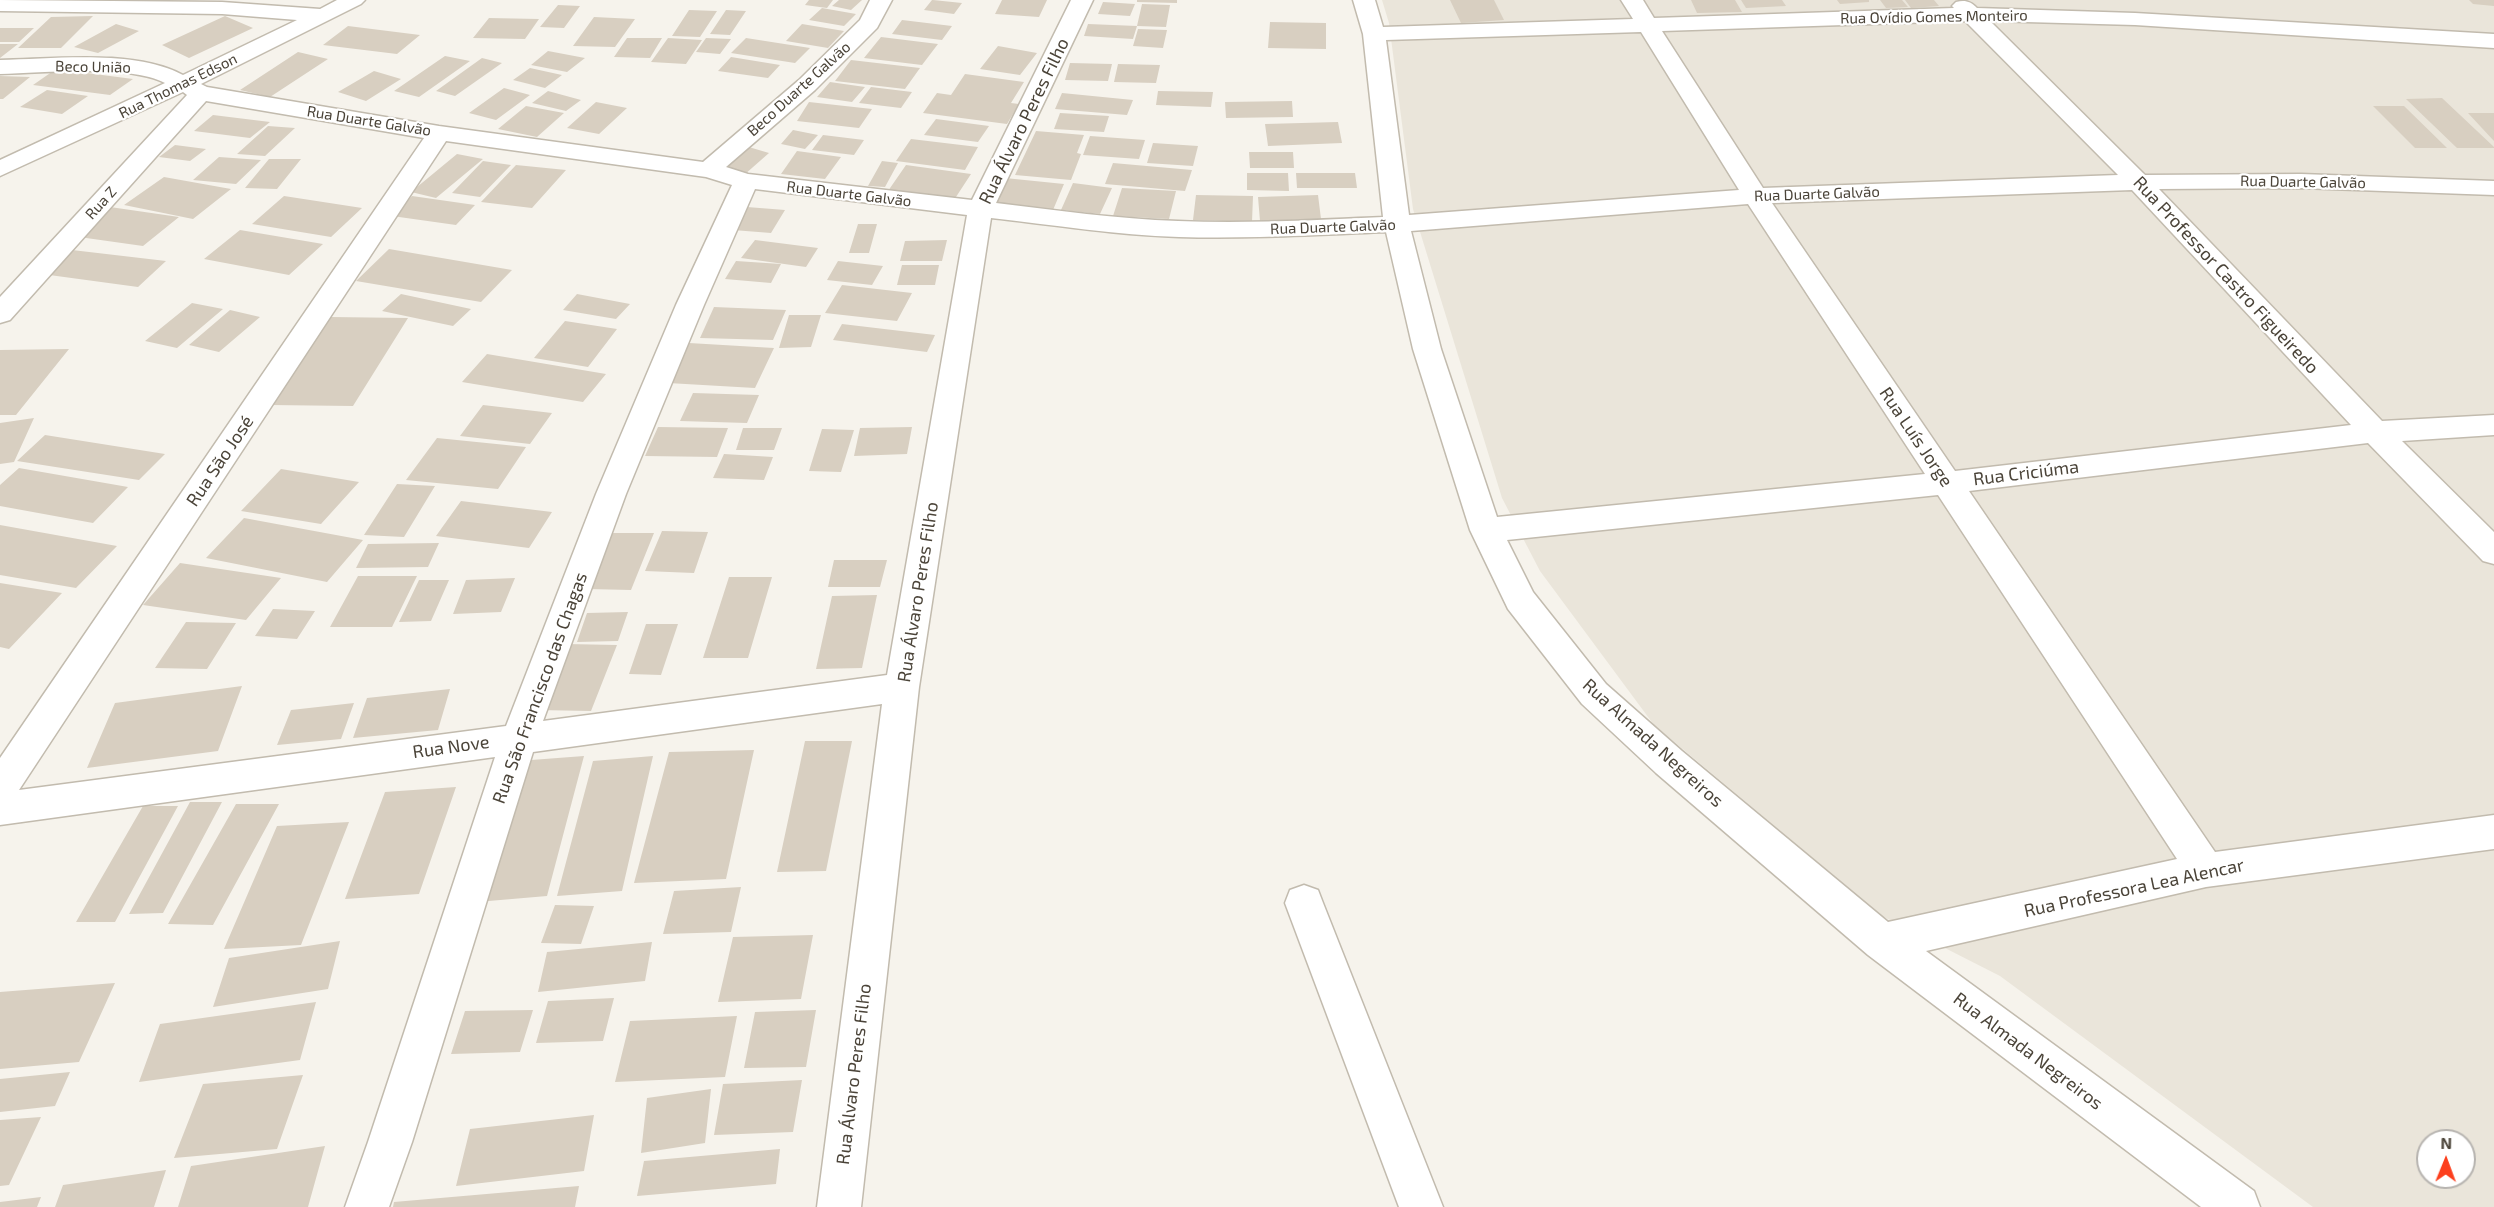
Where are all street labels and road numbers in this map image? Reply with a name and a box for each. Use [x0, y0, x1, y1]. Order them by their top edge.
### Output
street label: Rua Ovídio Gomes Monteiro [1840, 6, 2028, 28]
street label: Rua Álvaro Peres Filho [974, 34, 1074, 208]
street label: Beco Duarte Galvão [744, 38, 854, 140]
street label: Rua Thomas Edson [116, 50, 240, 122]
street label: Beco União [55, 57, 131, 77]
street label: Rua Duarte Galvão [306, 102, 432, 140]
street label: Rua Professor Castro Figueiredo [2129, 172, 2323, 378]
street label: Rua Duarte Galvão [2240, 172, 2366, 192]
street label: Rua Duarte Galvão [786, 177, 912, 211]
street label: Rua Z [82, 183, 120, 223]
street label: Rua Duarte Galvão [1754, 183, 1880, 205]
street label: Rua Duarte Galvão [1270, 216, 1396, 238]
street label: Rua Luís Jorge [1875, 383, 1957, 491]
street label: Rua São José [182, 412, 258, 510]
street label: Rua Criciúma [1972, 456, 2080, 490]
street label: Rua Álvaro Peres Filho [893, 500, 943, 684]
street label: Rua São Francisco das Chagas [488, 569, 592, 807]
street label: Rua Almada Negreiros [1578, 674, 1728, 812]
street label: Rua Nove [411, 731, 491, 763]
street label: Rua Professora Lea Alencar [2022, 854, 2246, 922]
street label: Rua Álvaro Peres Filho [832, 982, 876, 1166]
street label: Rua Almada Negreiros [1949, 988, 2107, 1114]

